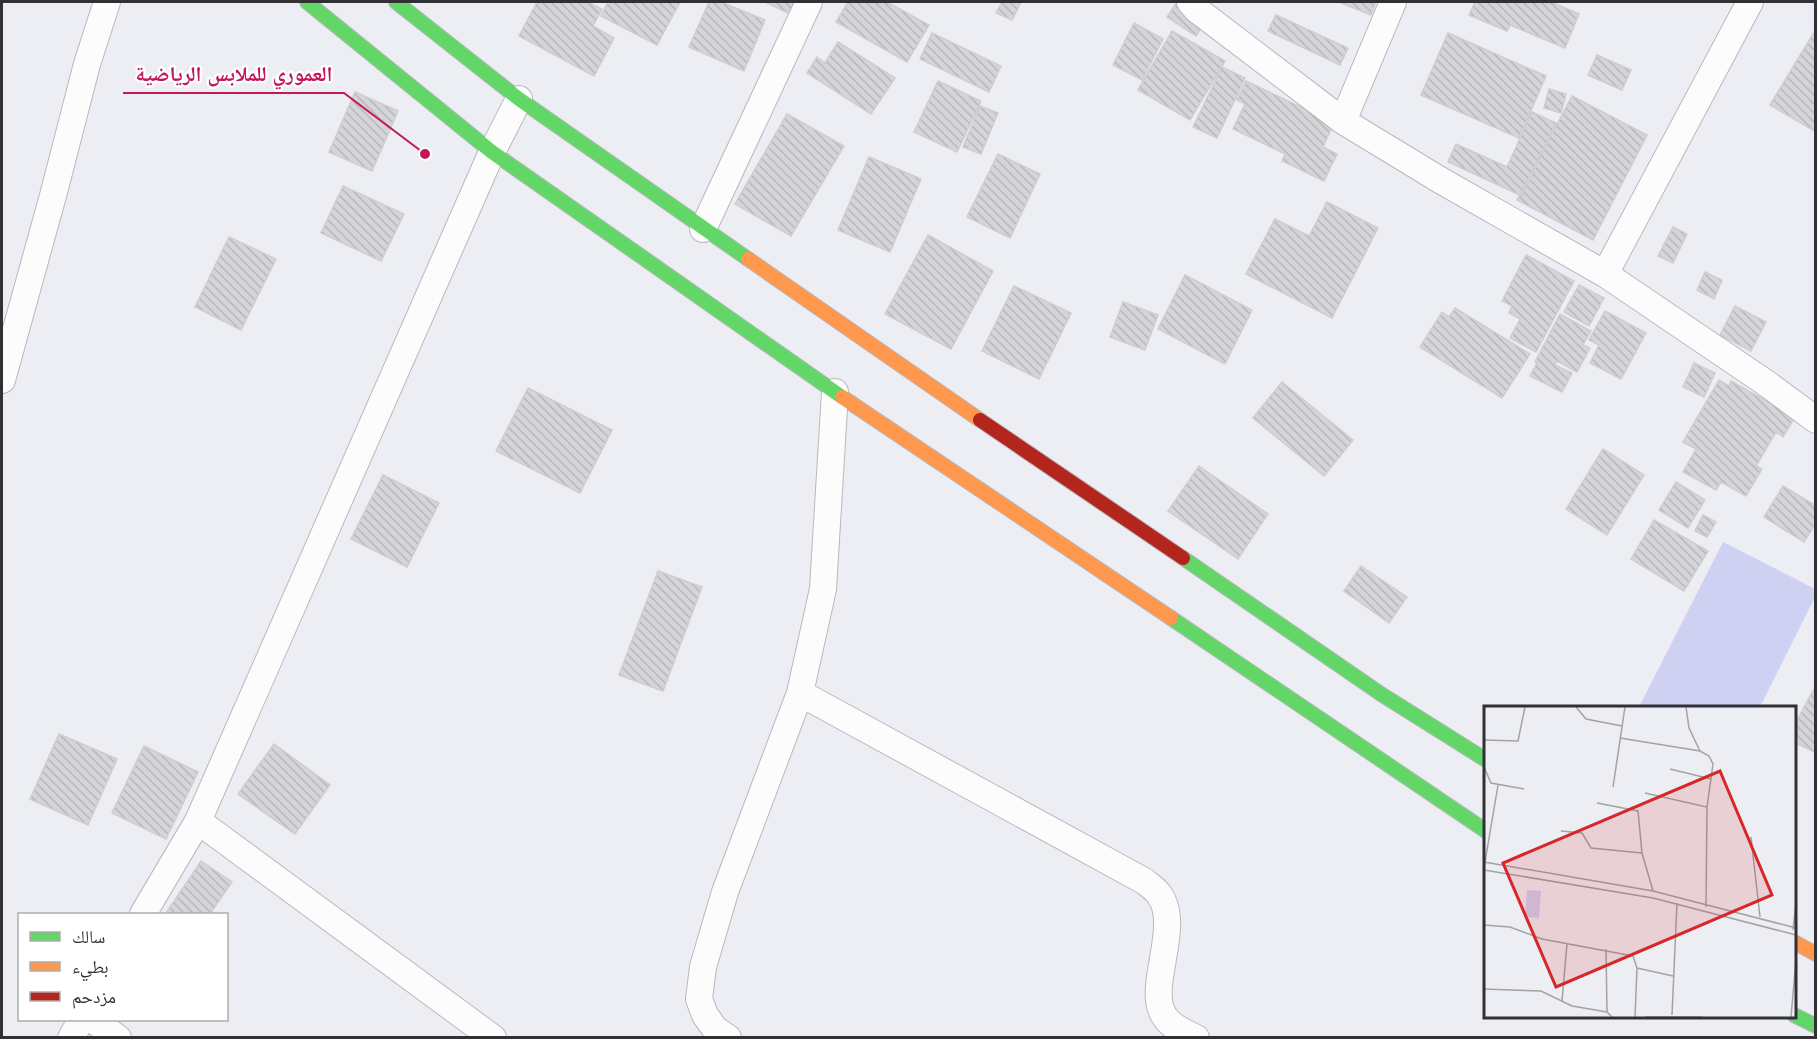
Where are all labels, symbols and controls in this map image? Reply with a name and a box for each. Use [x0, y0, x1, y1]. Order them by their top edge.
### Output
callout: العموري للملابس الرياضية [123, 54, 344, 93]
text: العموري للملابس الرياضية [135, 62, 333, 90]
inset map [1484, 706, 1796, 1018]
legend [18, 913, 228, 1021]
text: سالك [72, 927, 105, 947]
text: بطيء [72, 957, 109, 982]
text: مزدحم [72, 987, 116, 1009]

